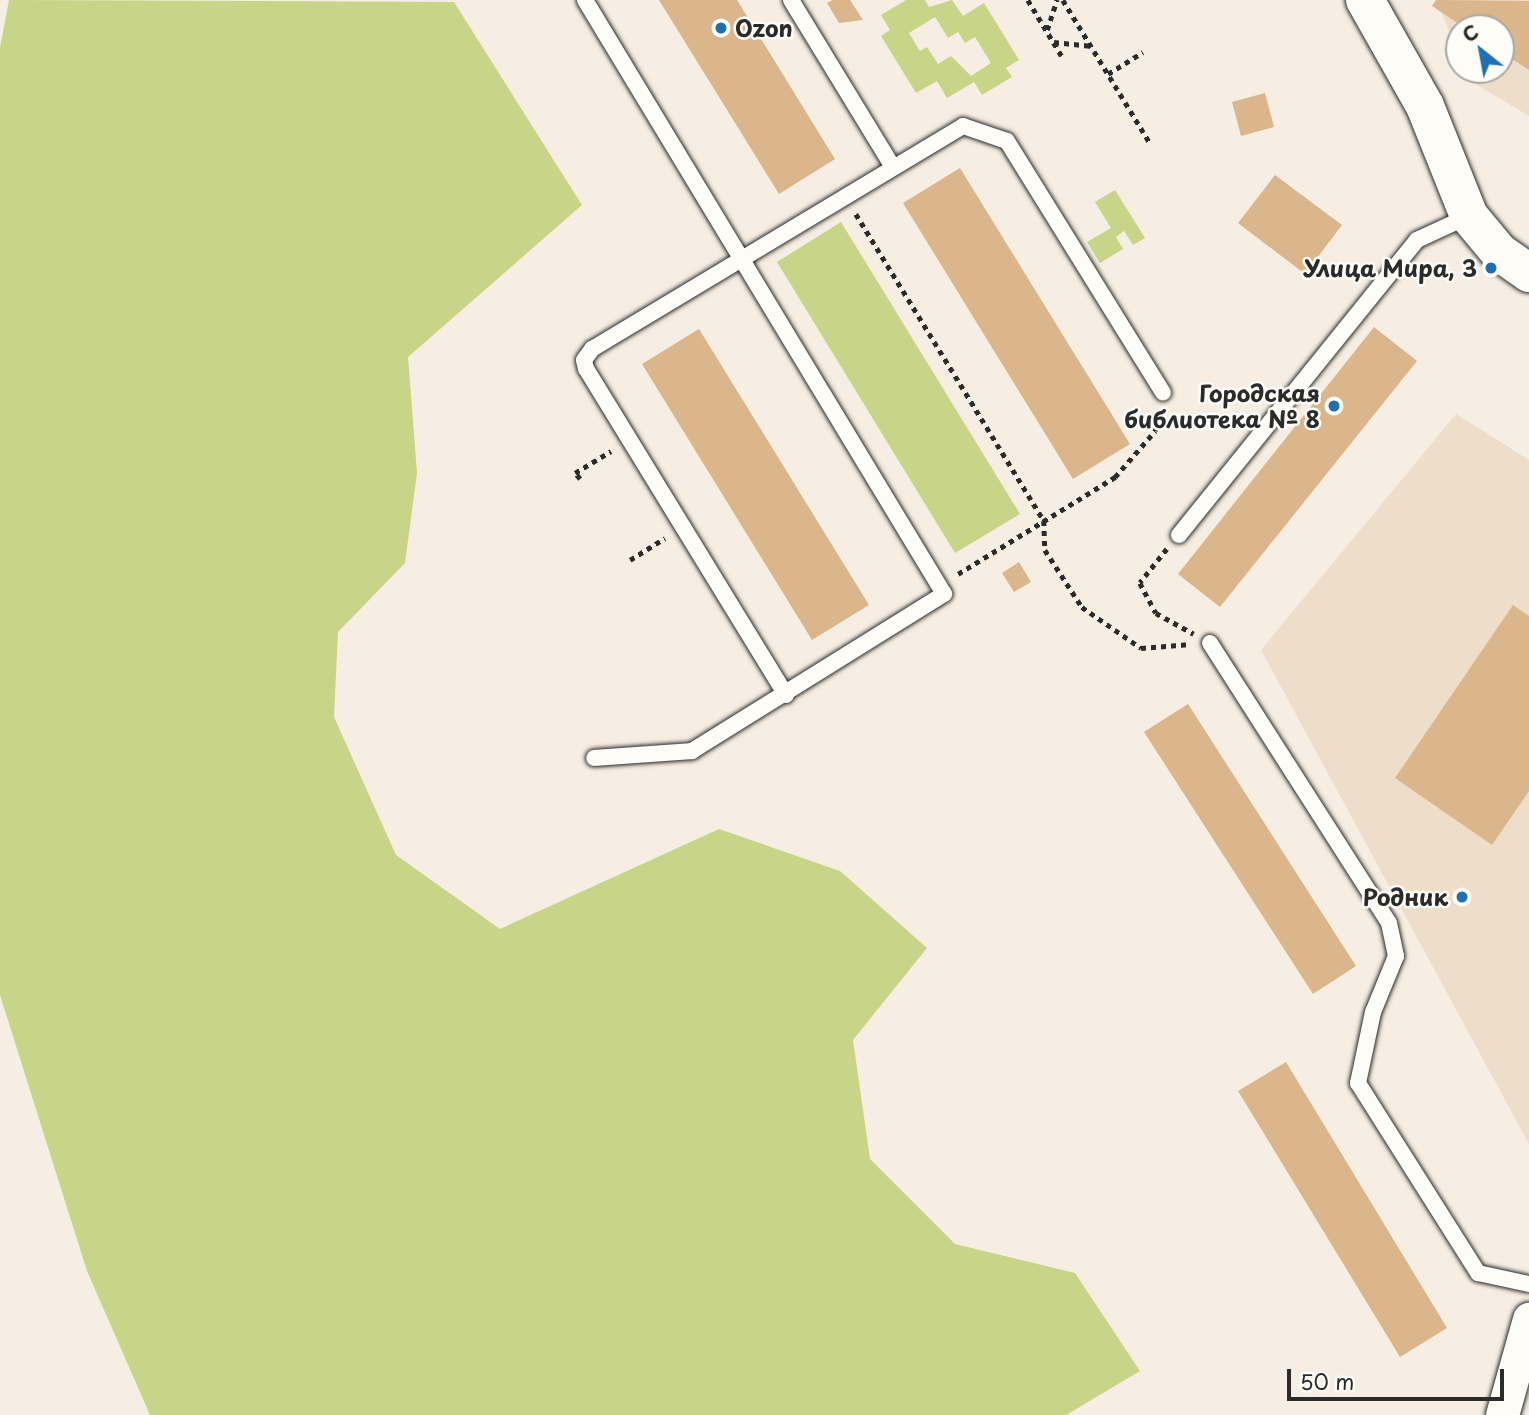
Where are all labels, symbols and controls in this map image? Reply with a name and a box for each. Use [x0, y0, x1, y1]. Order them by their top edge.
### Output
place label: Ozon [735, 14, 793, 42]
north arrow [1445, 14, 1515, 84]
text: С [1457, 17, 1484, 48]
marker: Ozon [713, 20, 729, 36]
place label: Улица Мира, 3 [1303, 254, 1477, 282]
marker: Улица Мира, 3 [1483, 260, 1499, 276]
place label: Городская библиотека № 8 [1124, 379, 1320, 433]
marker: Городская библиотека № 8 [1326, 398, 1342, 414]
place label: Родник [1363, 883, 1448, 911]
marker: Родник [1454, 889, 1470, 905]
scale bar [1291, 1356, 1508, 1400]
text: 50 m [1300, 1365, 1354, 1397]

